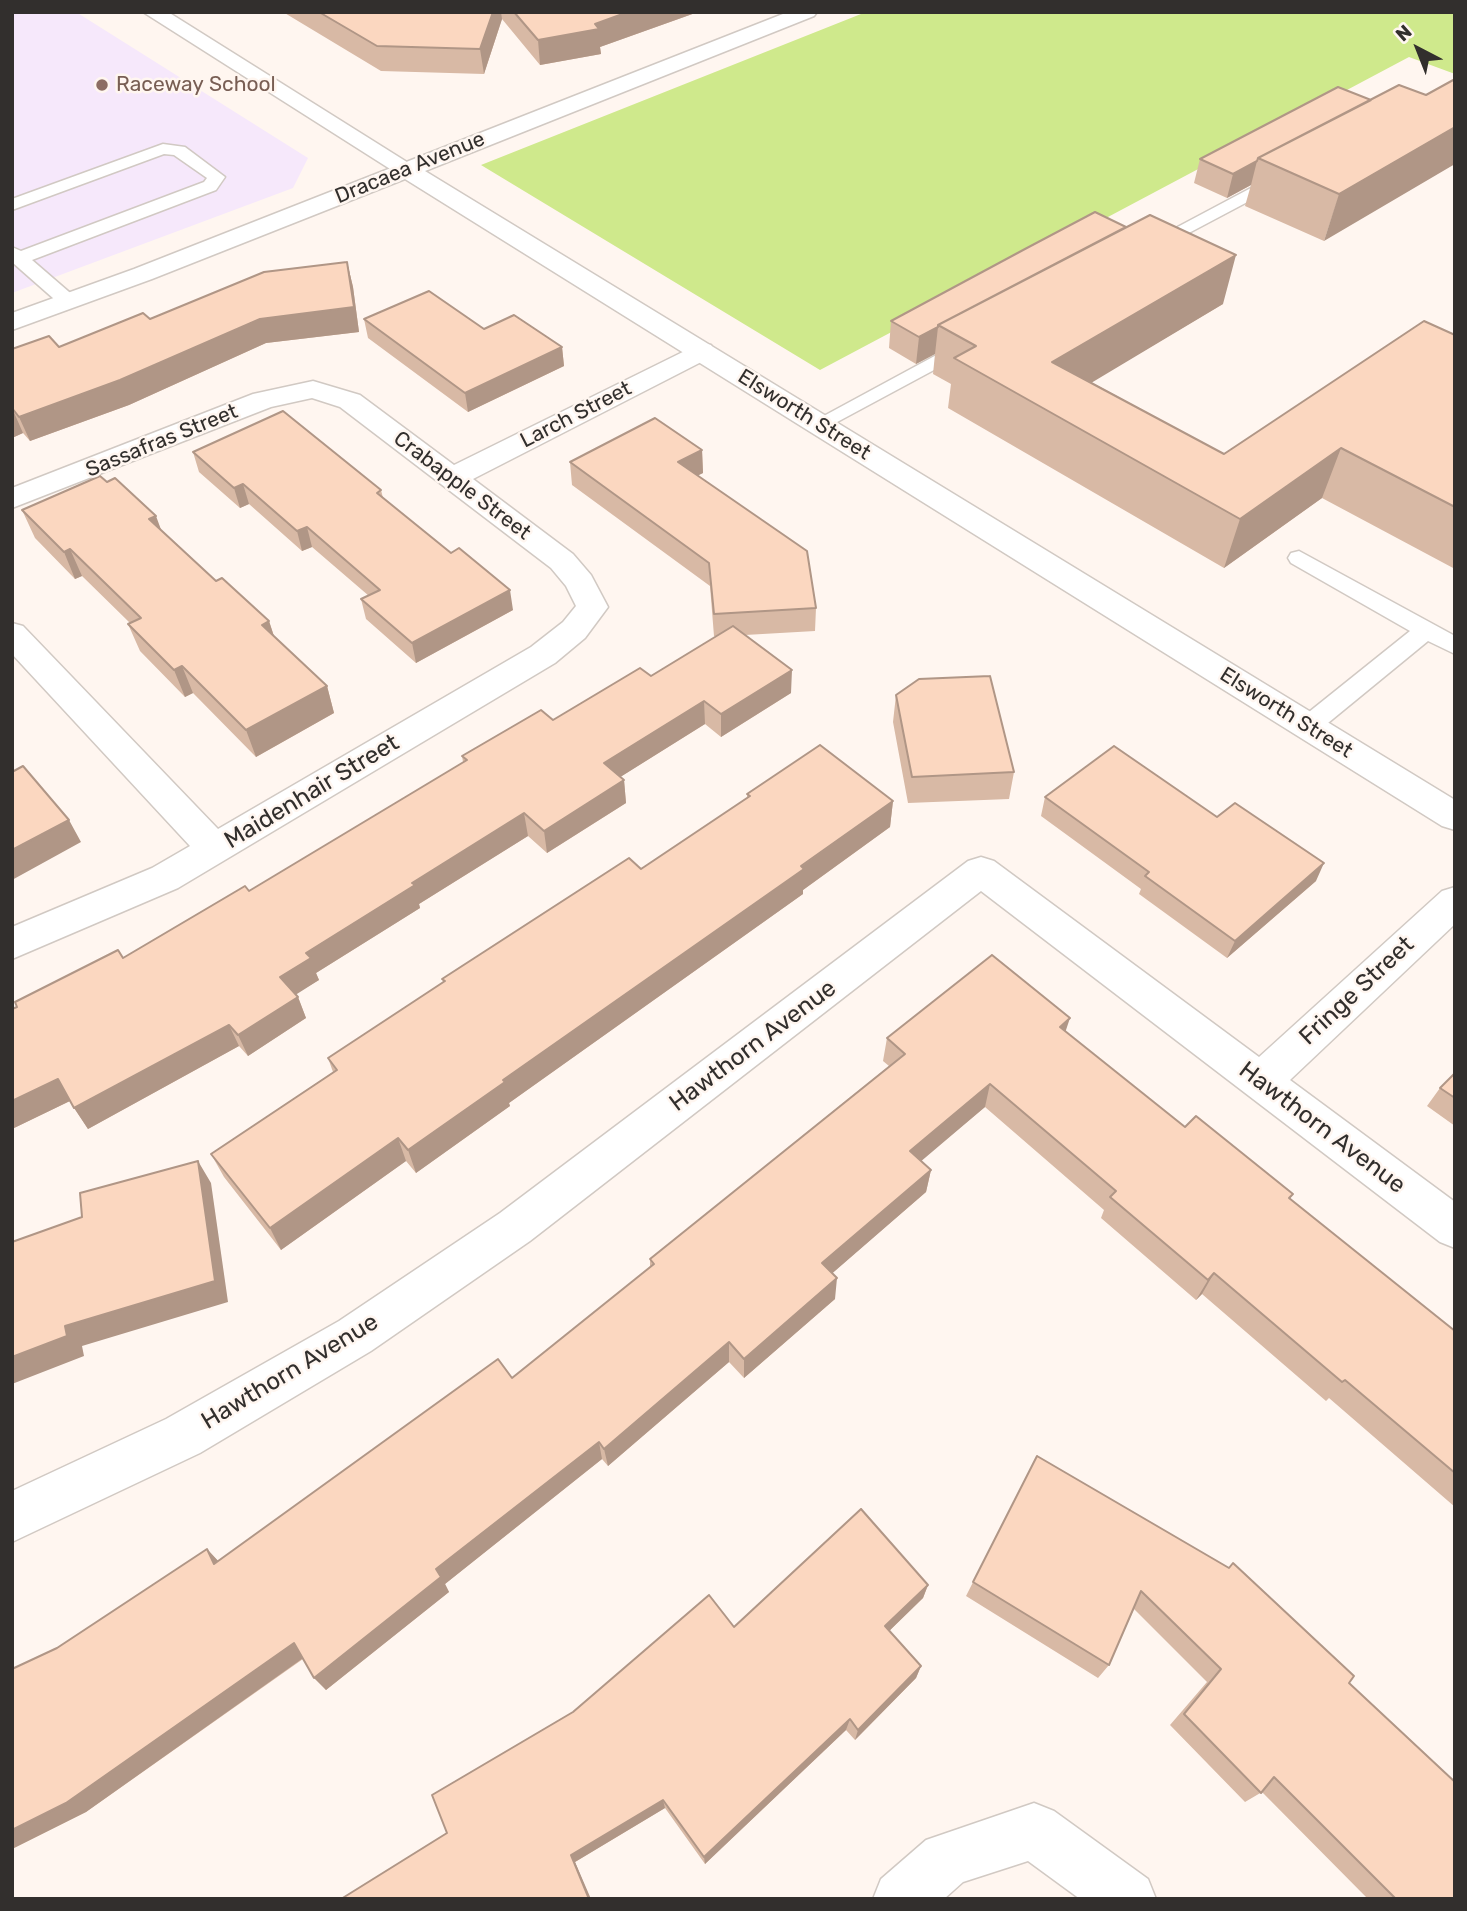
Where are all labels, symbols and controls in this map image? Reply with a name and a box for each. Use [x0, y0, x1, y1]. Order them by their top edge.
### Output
north arrow [1383, 14, 1453, 84]
text: N [1391, 20, 1416, 46]
place label: Raceway School [116, 72, 276, 98]
marker: Raceway School [94, 77, 110, 93]
street label: Dracaea Avenue [332, 127, 488, 209]
street label: Elsworth Street [733, 364, 875, 466]
street label: Larch Street [516, 376, 636, 454]
street label: Sassafras Street [82, 399, 242, 483]
street label: Crabapple Street [388, 426, 536, 546]
street label: Elsworth Street [1215, 662, 1357, 764]
street label: Maidenhair Street [220, 729, 404, 855]
street label: Fringe Street [1294, 931, 1420, 1051]
street label: Hawthorn Avenue [664, 974, 842, 1118]
street label: Hawthorn Avenue [1233, 1056, 1411, 1200]
street label: Hawthorn Avenue [196, 1308, 384, 1436]

